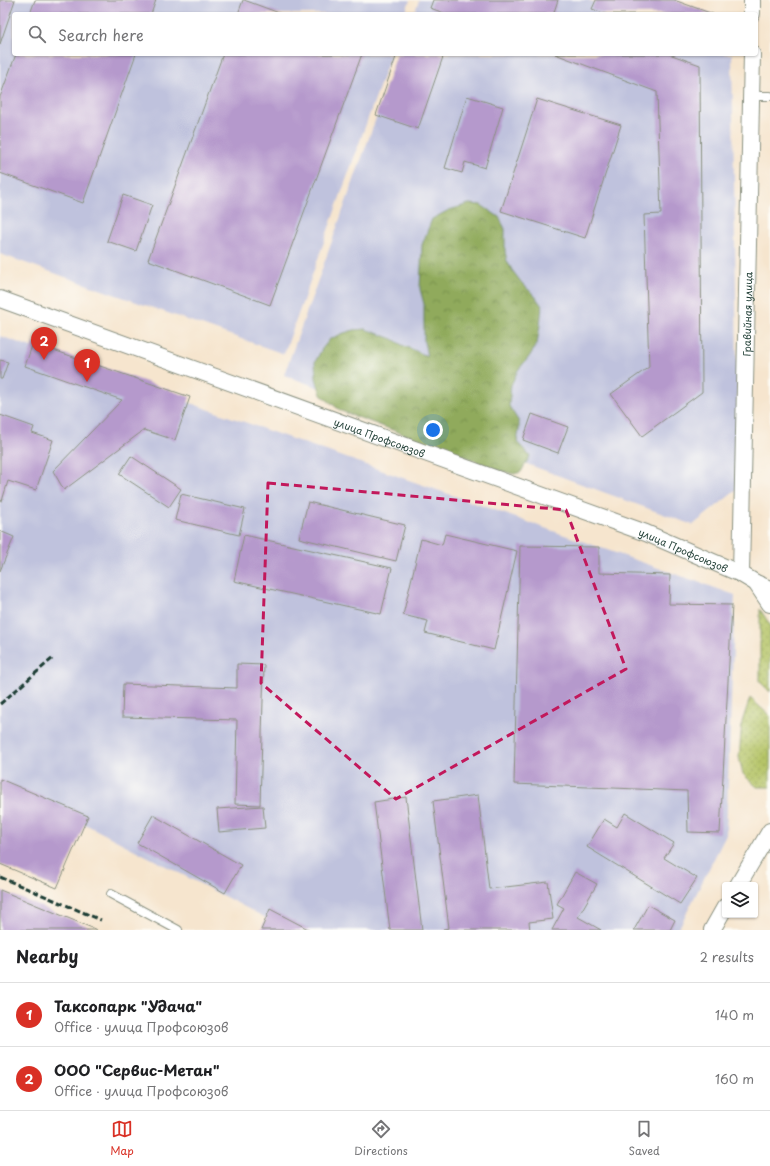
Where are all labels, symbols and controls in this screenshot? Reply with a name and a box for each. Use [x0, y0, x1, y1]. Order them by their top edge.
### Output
search box [12, 12, 758, 56]
icon: search [26, 23, 48, 45]
text: Search here [58, 23, 144, 46]
street label: Гравийная улица [738, 271, 755, 356]
pin: 2 [31, 327, 57, 360]
pin: 1 [74, 349, 100, 382]
street label: улица Профсоюзов [332, 413, 428, 460]
your location [423, 420, 443, 440]
street label: улица Профсоюзов [637, 524, 731, 575]
map controls [722, 882, 758, 918]
button: layers [722, 882, 758, 918]
text: Nearby [16, 943, 78, 969]
text: 2 results [700, 947, 754, 966]
text: Таксопарк "Удача" [54, 994, 202, 1017]
text: 1 [26, 1005, 32, 1024]
text: 140 m [715, 1005, 754, 1024]
text: Office · улица Профсоюзов [54, 1017, 228, 1036]
text: ООО "Сервис-Метан" [54, 1058, 220, 1081]
text: 2 [24, 1069, 34, 1088]
text: 160 m [715, 1069, 754, 1088]
text: Office · улица Профсоюзов [54, 1081, 228, 1100]
tab: Map [110, 1118, 134, 1159]
tab: Directions [354, 1118, 408, 1159]
tab: Saved [628, 1118, 660, 1159]

